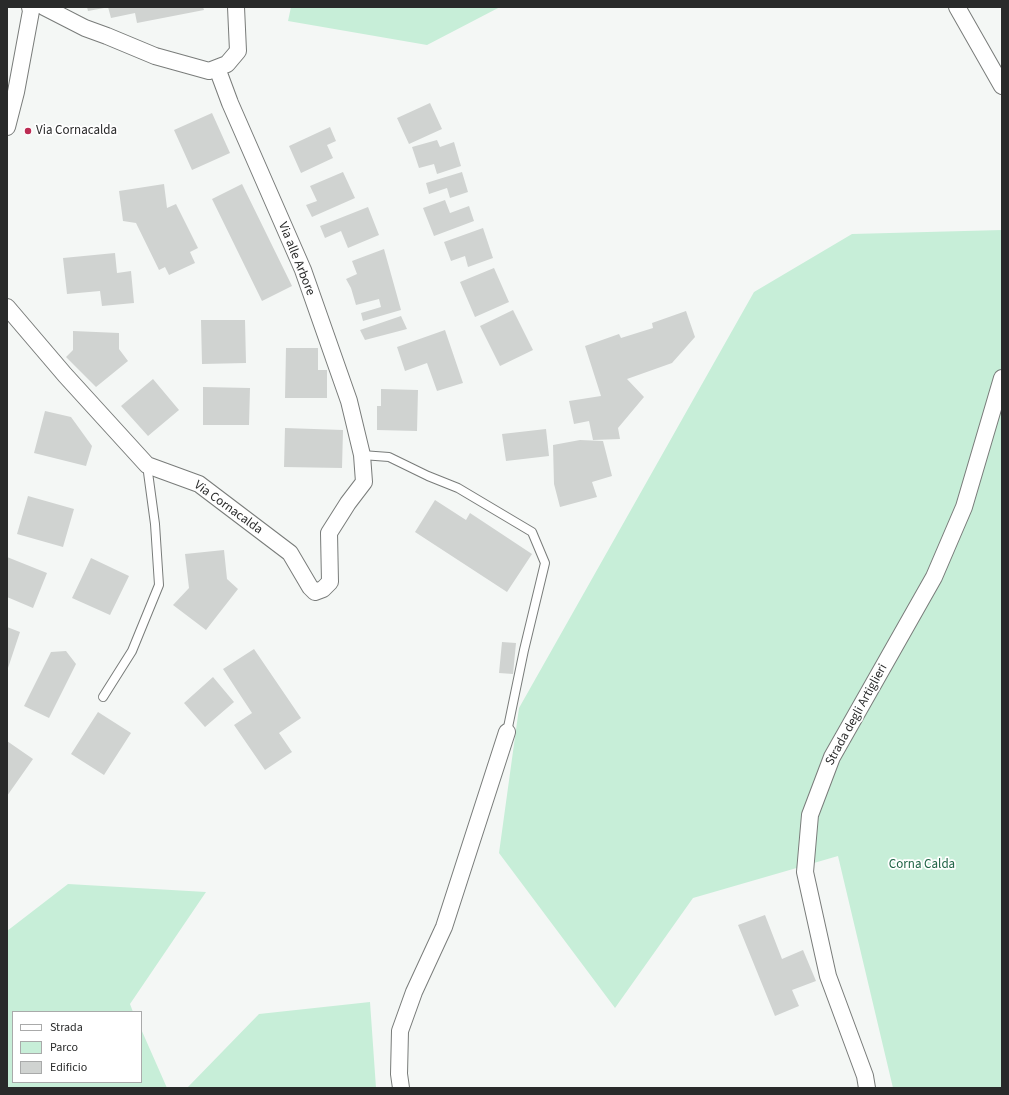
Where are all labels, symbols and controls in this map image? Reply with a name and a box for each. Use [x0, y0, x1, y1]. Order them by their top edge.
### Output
place label: Via Cornacalda [36, 123, 117, 139]
marker: Via Cornacalda [23, 126, 33, 136]
street label: Via alle Arbore [274, 220, 318, 298]
street label: Via Cornacalda [191, 478, 265, 538]
street label: Strada degli Artiglieri [823, 661, 891, 769]
park label: Corna Calda [889, 857, 955, 873]
legend [12, 1011, 142, 1083]
text: Strada [50, 1019, 83, 1036]
text: Parco [50, 1039, 78, 1056]
text: Edificio [50, 1059, 87, 1076]

